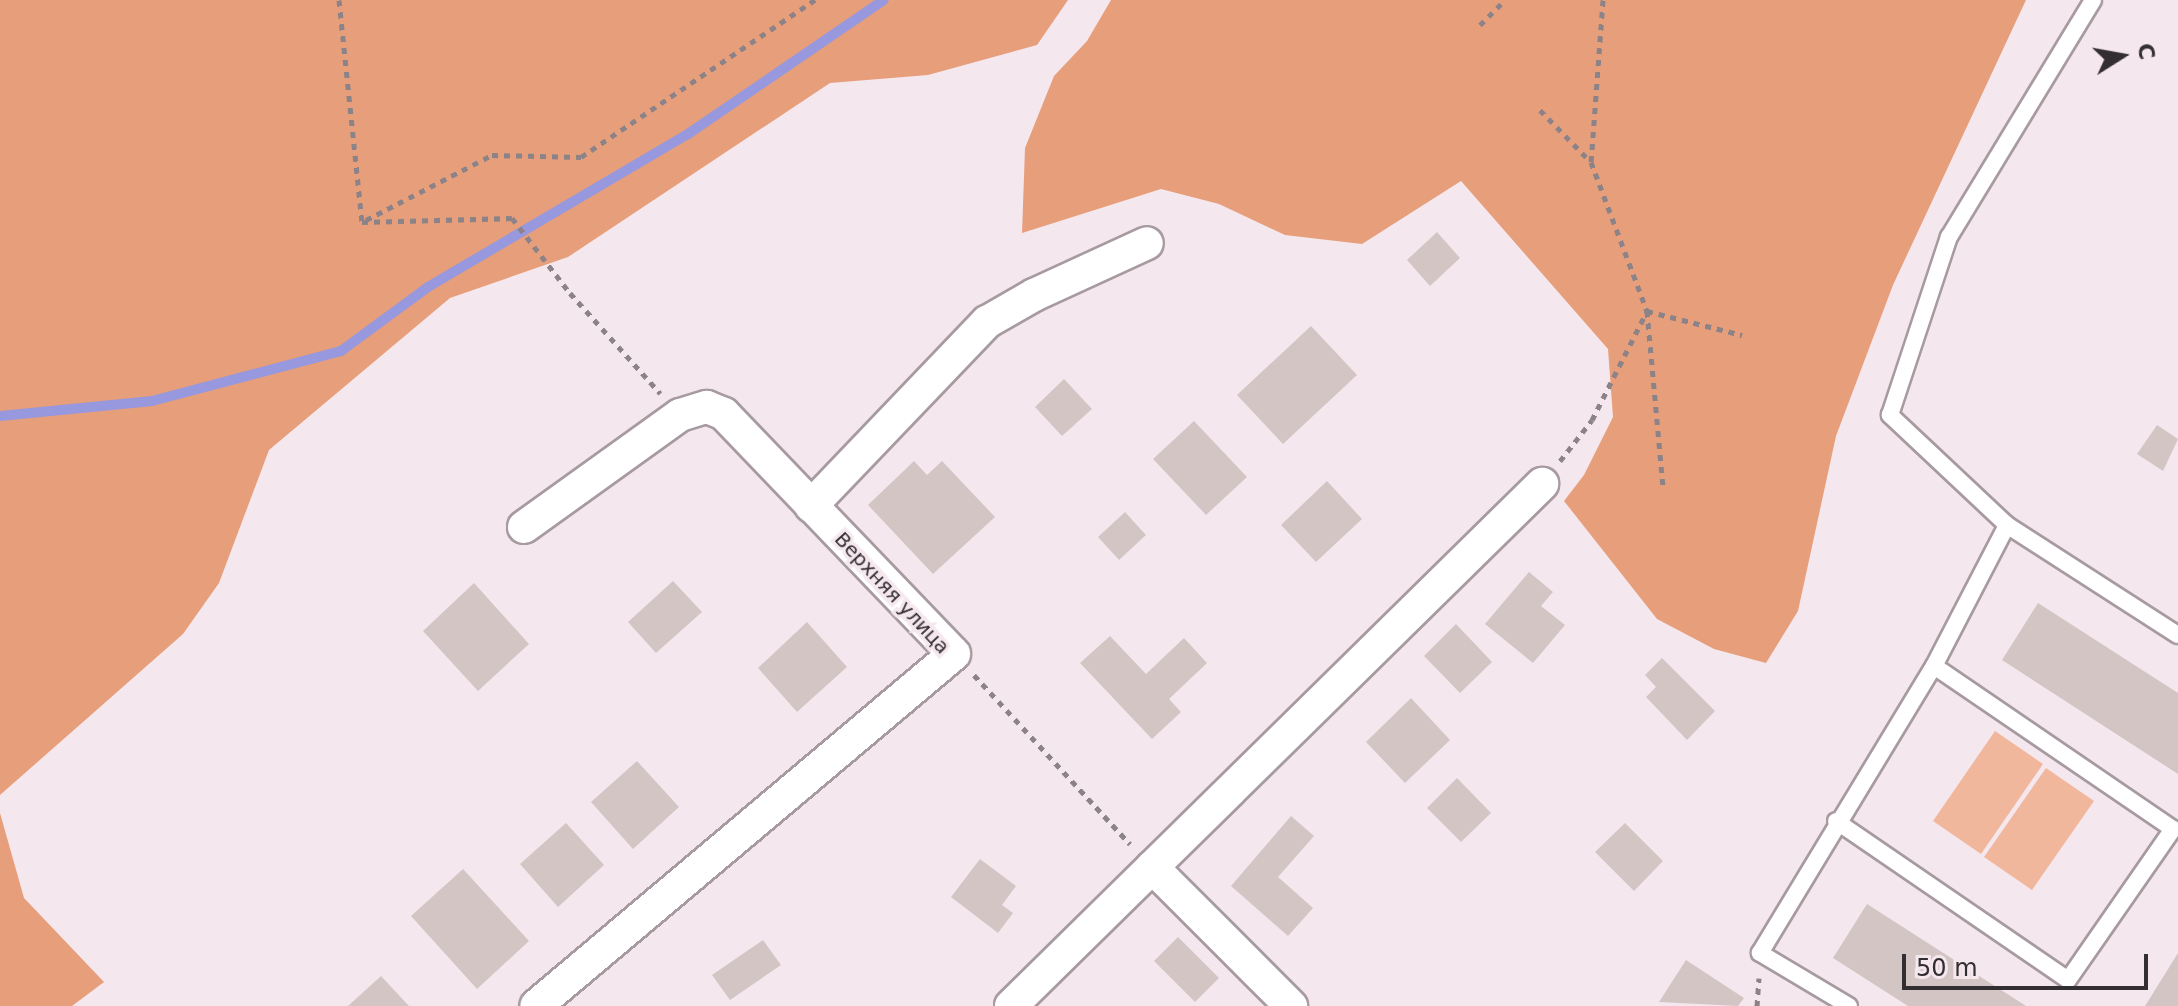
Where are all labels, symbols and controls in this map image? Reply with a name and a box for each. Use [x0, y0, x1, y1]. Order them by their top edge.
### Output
north arrow [2082, 16, 2162, 96]
text: С [2132, 41, 2160, 62]
street label: Верхняя улица [830, 527, 954, 659]
scale bar [1906, 938, 2152, 988]
text: 50 m [1916, 954, 1978, 982]

